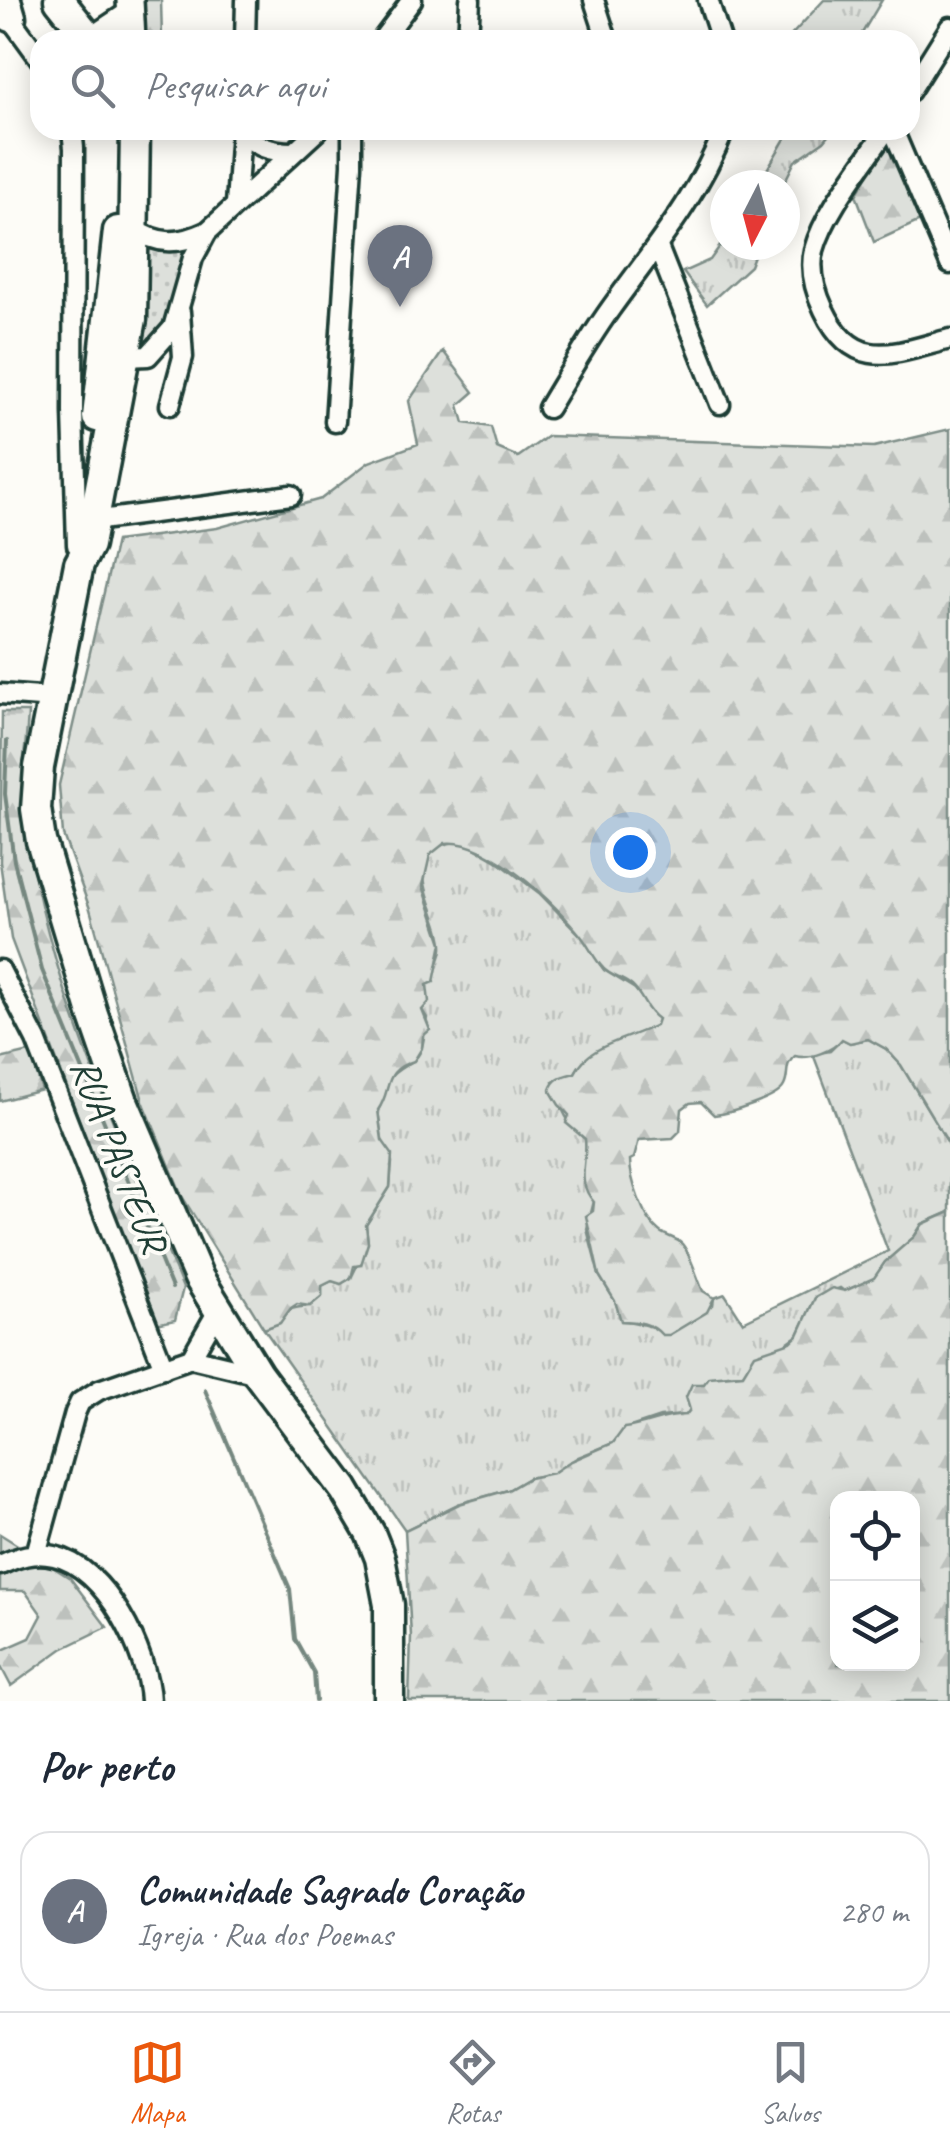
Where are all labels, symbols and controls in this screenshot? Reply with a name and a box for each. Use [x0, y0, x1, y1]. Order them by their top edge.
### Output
search box [30, 30, 920, 140]
icon: search [65, 58, 120, 113]
text: Pesquisar aqui [145, 62, 326, 109]
north arrow [710, 170, 800, 260]
pin: A [368, 224, 432, 307]
your location [605, 827, 656, 878]
street label: RUA PASTEUR [59, 1051, 180, 1263]
map controls [830, 1491, 920, 1671]
button: locate [830, 1491, 920, 1581]
button: layers [830, 1581, 920, 1671]
text: Por perto [40, 1740, 173, 1793]
text: Comunidade Sagrado Coração [137, 1867, 523, 1914]
text: A [66, 1891, 83, 1932]
text: 280 m [839, 1891, 908, 1932]
text: Igreja · Rua dos Poemas [137, 1914, 392, 1955]
tab: Mapa [130, 2035, 185, 2130]
tab: Rotas [445, 2035, 500, 2130]
tab: Salvos [761, 2035, 820, 2130]

